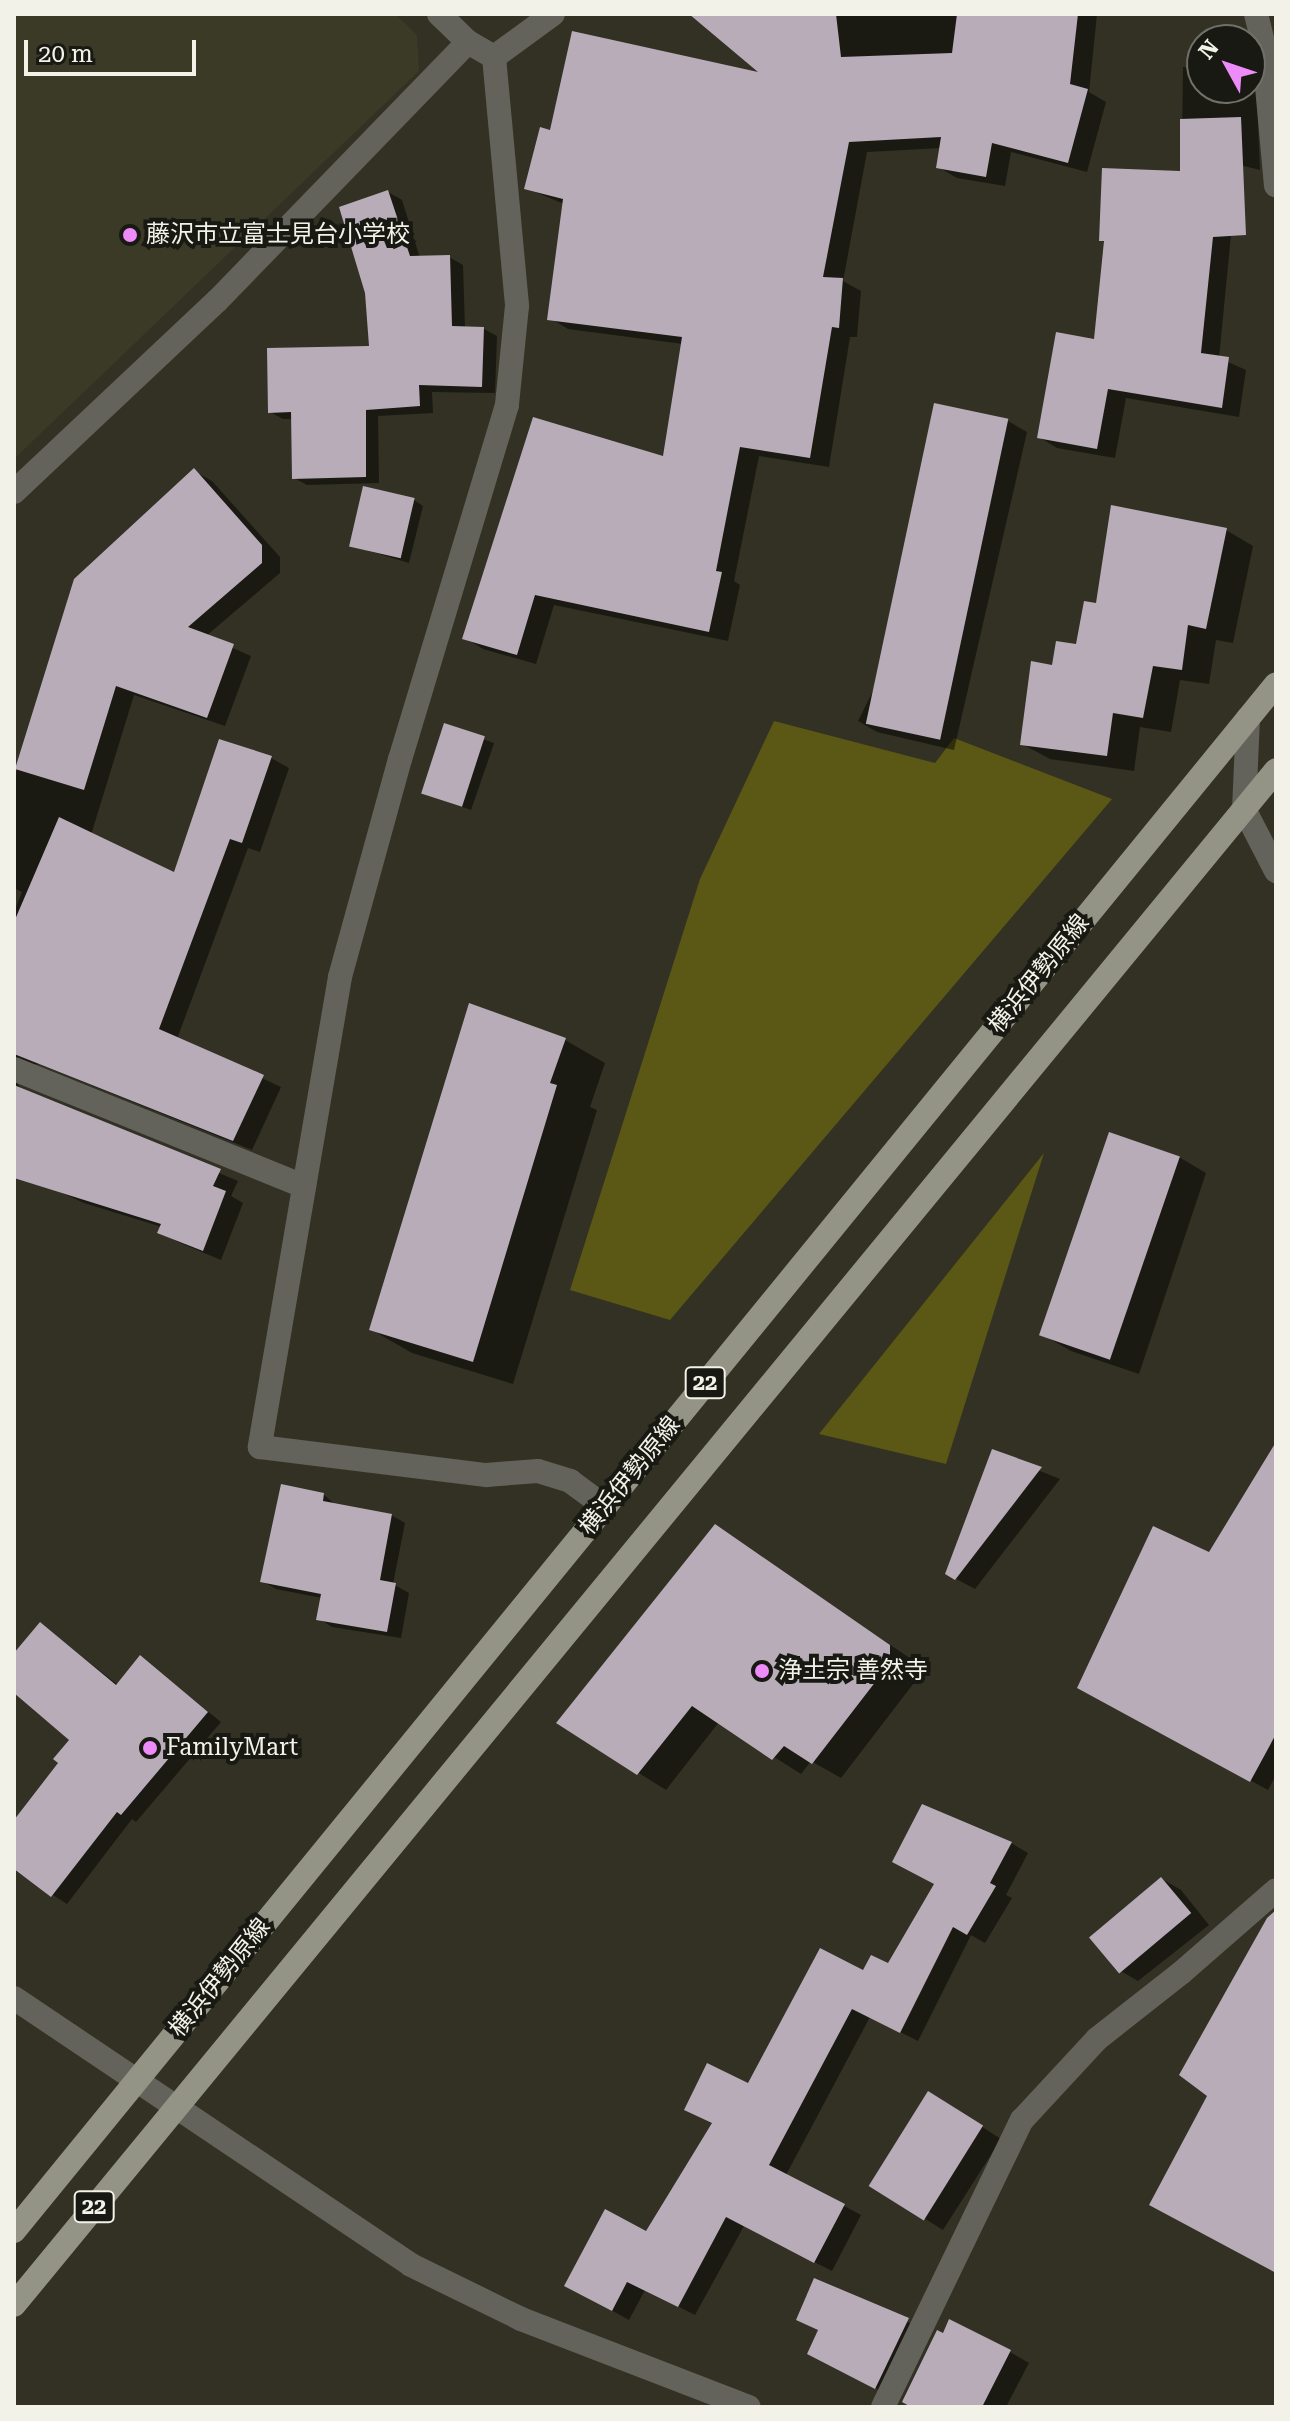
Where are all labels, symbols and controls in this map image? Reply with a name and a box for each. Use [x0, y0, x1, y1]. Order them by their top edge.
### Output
scale bar [28, 24, 200, 74]
north arrow [1186, 24, 1266, 104]
text: N [1194, 35, 1224, 64]
text: 20 m [38, 40, 93, 68]
place label: 藤沢市立富士見台小学校 [146, 221, 410, 249]
marker: 藤沢市立富士見台小学校 [121, 226, 139, 244]
street label: 横浜伊勢原線 [982, 909, 1096, 1039]
road number: 22 [683, 1365, 727, 1401]
street label: 横浜伊勢原線 [573, 1411, 687, 1541]
place label: 浄土宗 善然寺 [778, 1657, 928, 1685]
marker: 浄土宗 善然寺 [753, 1662, 771, 1680]
place label: FamilyMart [166, 1734, 298, 1762]
marker: FamilyMart [141, 1739, 159, 1757]
street label: 横浜伊勢原線 [163, 1913, 277, 2043]
road number: 22 [72, 2189, 116, 2225]

